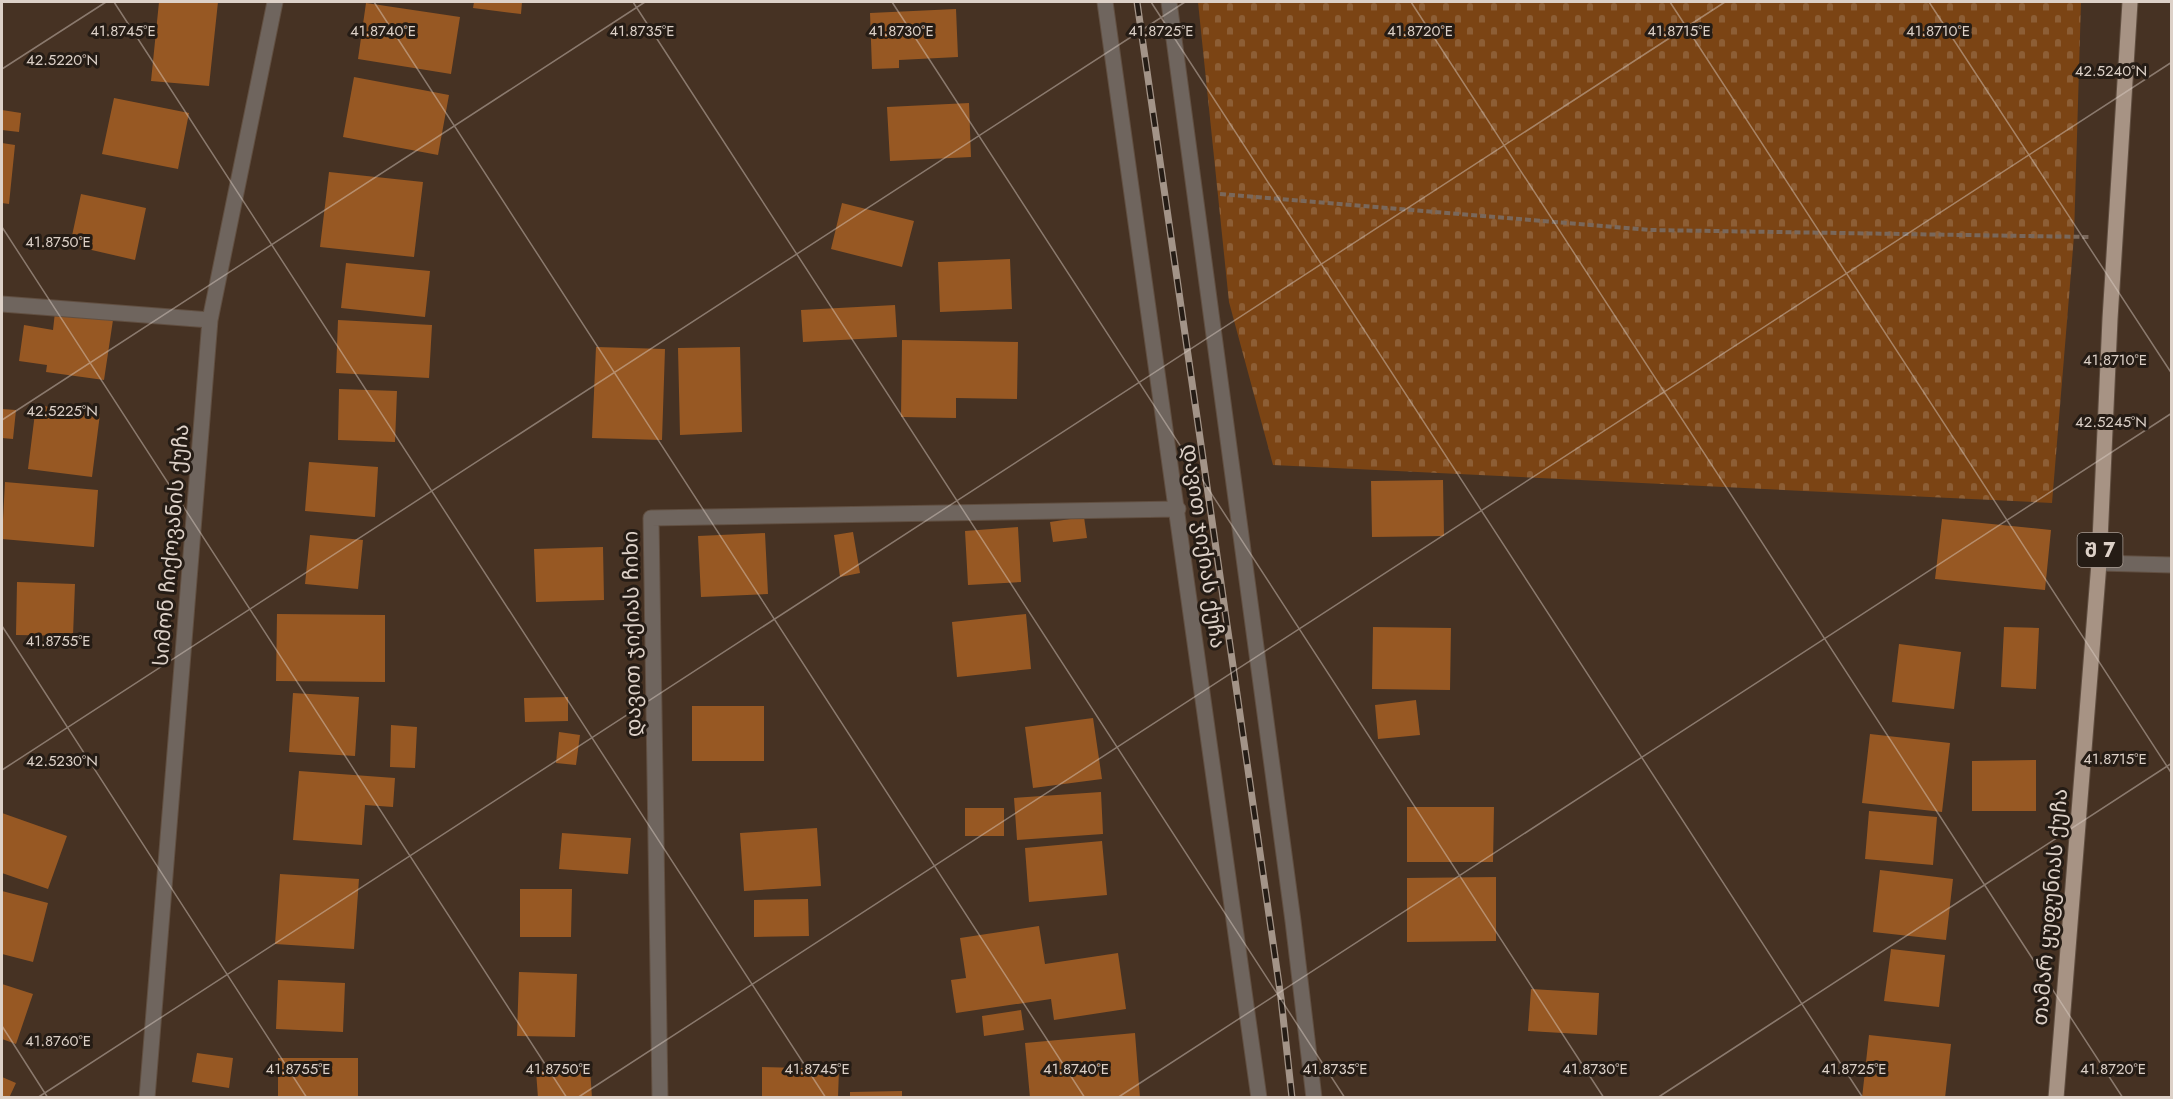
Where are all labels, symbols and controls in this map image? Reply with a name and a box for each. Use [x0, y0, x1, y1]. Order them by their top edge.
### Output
text: 41.8745°E [90, 20, 156, 42]
text: 41.8740°E [350, 20, 416, 42]
text: 41.8735°E [610, 20, 674, 42]
text: 41.8730°E [868, 20, 934, 42]
text: 41.8725°E [1128, 20, 1194, 42]
text: 41.8720°E [1387, 20, 1453, 42]
text: 41.8715°E [1647, 20, 1711, 42]
text: 41.8710°E [1906, 20, 1970, 42]
text: 42.5220°N [26, 49, 98, 71]
text: 42.5240°N [2075, 60, 2147, 82]
text: 41.8750°E [25, 231, 91, 253]
text: 41.8710°E [2083, 349, 2147, 371]
text: 42.5225°N [26, 400, 98, 422]
text: 42.5245°N [2075, 411, 2147, 433]
street label: სიმონ ჩიქოვანის ქუჩა [145, 423, 197, 667]
street label: დავით ჯიქიას ქუჩა [1175, 442, 1233, 650]
street label: დავით ჯიქიას ჩიხი [615, 531, 649, 737]
road number: შ 7 [2078, 533, 2122, 567]
text: 41.8755°E [25, 630, 91, 652]
text: 41.8715°E [2083, 748, 2147, 770]
text: 42.5230°N [26, 750, 98, 772]
street label: თამარ ყუფუნიას ქუჩა [2025, 787, 2075, 1027]
text: 41.8760°E [25, 1030, 91, 1052]
text: 41.8755°E [265, 1058, 331, 1080]
text: 41.8750°E [525, 1058, 591, 1080]
text: 41.8745°E [784, 1058, 850, 1080]
text: 41.8740°E [1043, 1058, 1109, 1080]
text: 41.8735°E [1303, 1058, 1367, 1080]
text: 41.8730°E [1562, 1058, 1628, 1080]
text: 41.8725°E [1821, 1058, 1887, 1080]
text: 41.8720°E [2080, 1058, 2146, 1080]

